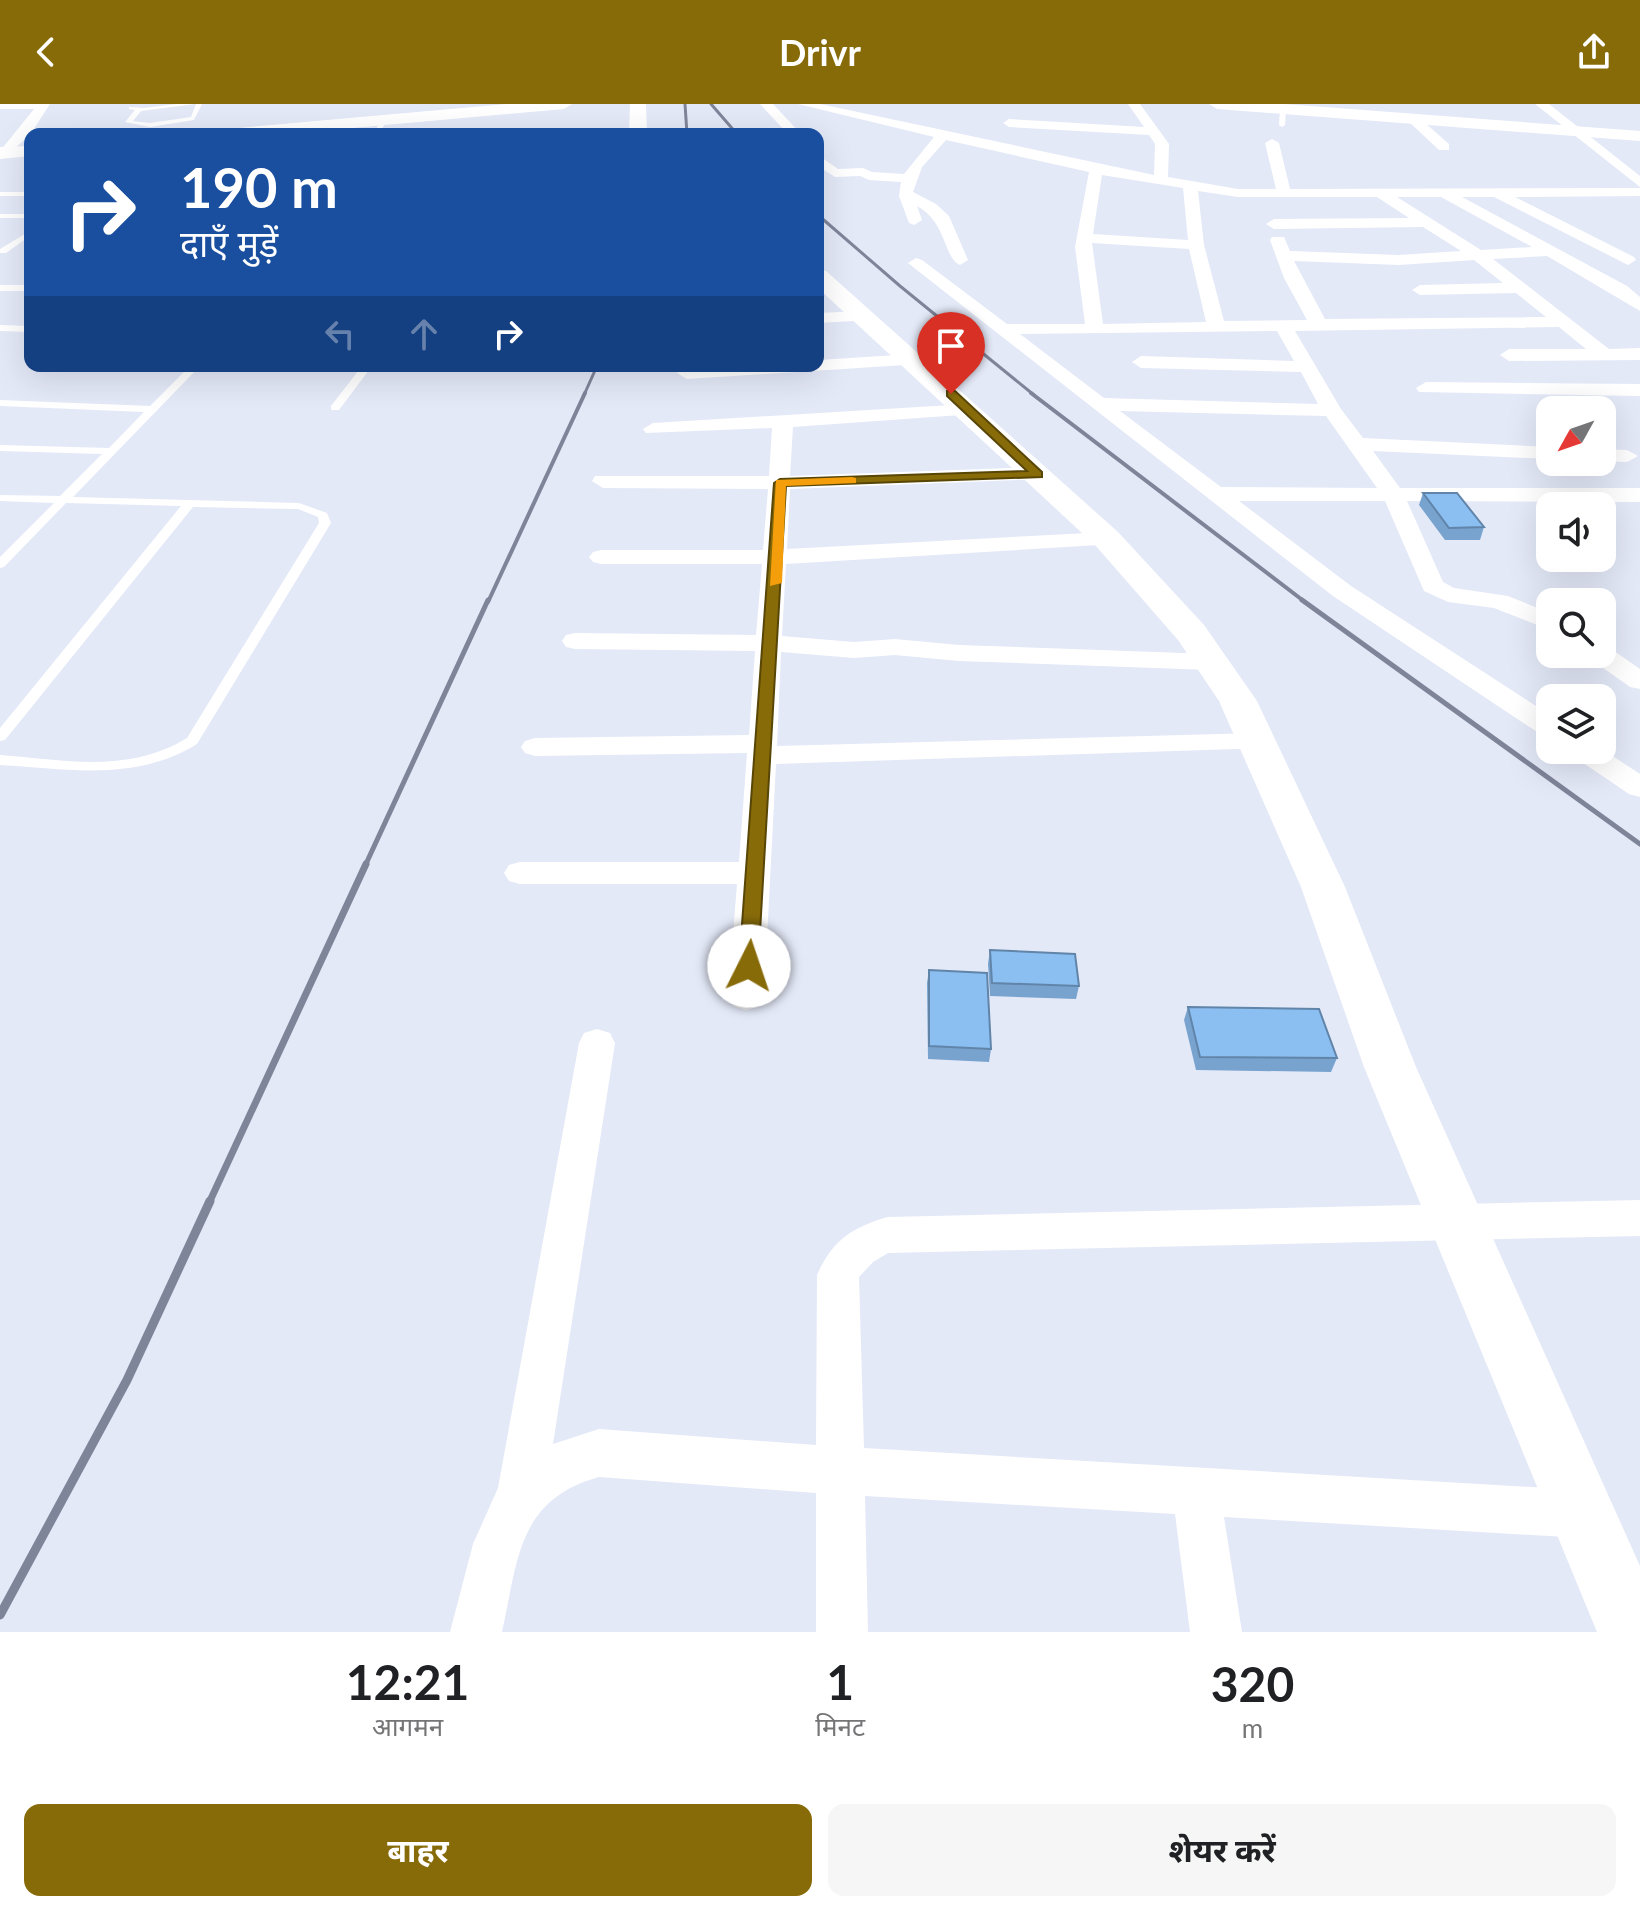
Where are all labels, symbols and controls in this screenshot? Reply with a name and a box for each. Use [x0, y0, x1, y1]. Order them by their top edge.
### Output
icon: back [24, 30, 68, 74]
text: Drivr [779, 30, 861, 74]
icon: share [1572, 30, 1616, 74]
text: 190 m [180, 153, 338, 220]
icon: right [48, 160, 152, 264]
text: दाएँ मुड़ें [180, 221, 278, 265]
icon: left [318, 312, 362, 356]
icon: ahead [402, 312, 446, 356]
icon: right [486, 312, 530, 356]
pin [917, 312, 985, 394]
icon: arrive [929, 324, 973, 368]
north arrow [1536, 396, 1616, 476]
map controls [1536, 396, 1616, 764]
button: sound [1536, 492, 1616, 572]
button: search [1536, 588, 1616, 668]
button: layers [1536, 684, 1616, 764]
position arrow [707, 924, 791, 1008]
text: 12:21 [346, 1653, 469, 1710]
text: 1 [826, 1653, 854, 1710]
text: 320 [1211, 1655, 1294, 1712]
text: आगमन [372, 1710, 443, 1742]
text: मिनट [815, 1710, 865, 1742]
text: m [1242, 1712, 1263, 1744]
button: बाहर [24, 1804, 812, 1896]
button: शेयर करें [828, 1804, 1616, 1896]

